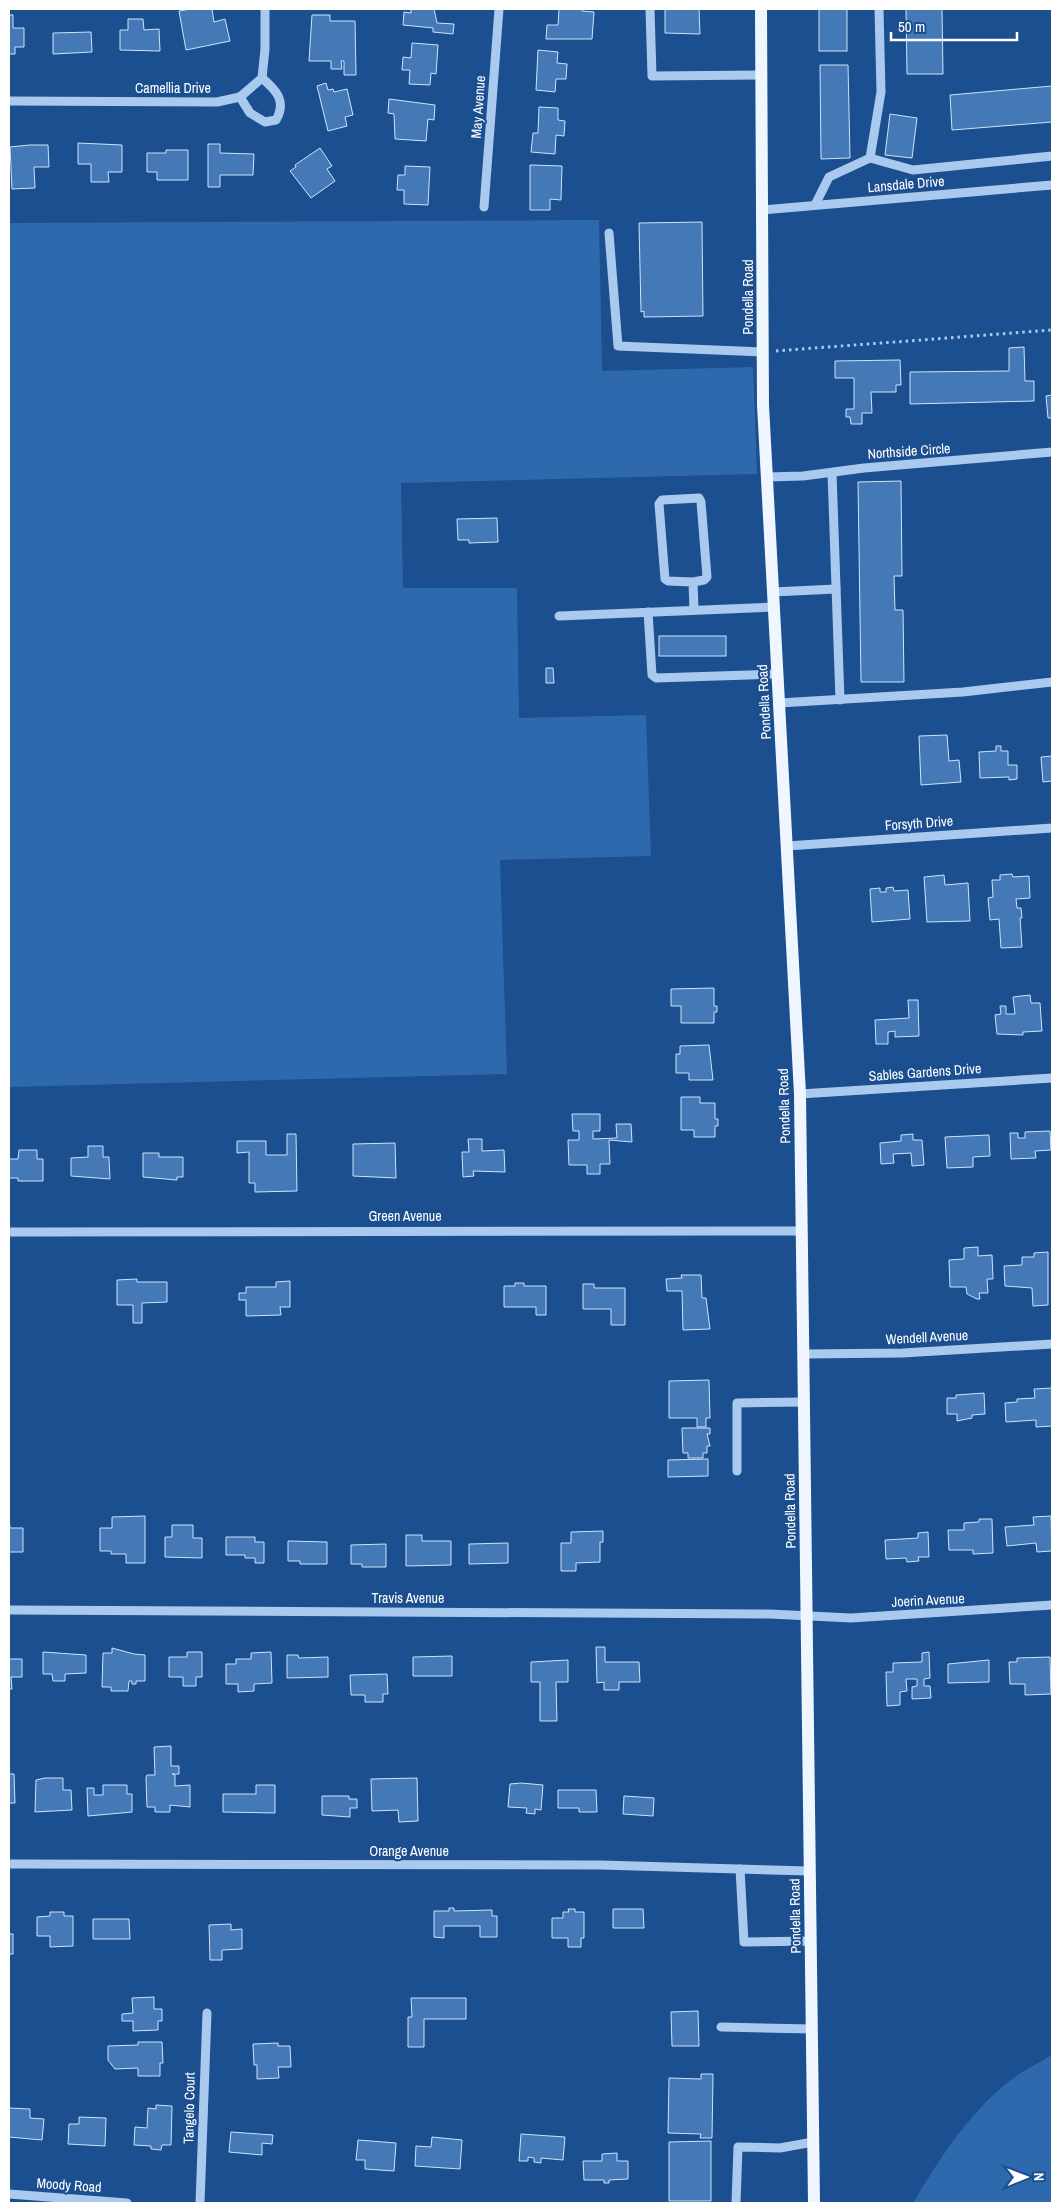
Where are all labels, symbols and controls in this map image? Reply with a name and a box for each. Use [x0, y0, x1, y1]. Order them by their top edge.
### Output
scale bar [891, 10, 1017, 42]
text: 50 m [898, 16, 925, 37]
street label: May Avenue [467, 75, 489, 139]
street label: Camellia Drive [135, 79, 211, 97]
street label: Lansdale Drive [867, 172, 945, 196]
street label: Pondella Road [739, 259, 757, 335]
street label: Northside Circle [867, 439, 951, 463]
street label: Pondella Road [753, 664, 775, 740]
street label: Forsyth Drive [884, 812, 954, 834]
street label: Sables Gardens Drive [868, 1059, 982, 1085]
street label: Pondella Road [774, 1068, 794, 1144]
street label: Green Avenue [368, 1207, 442, 1225]
street label: Wendell Avenue [885, 1326, 969, 1348]
street label: Pondella Road [780, 1473, 800, 1549]
street label: Travis Avenue [372, 1589, 444, 1607]
street label: Joerin Avenue [891, 1589, 965, 1611]
street label: Orange Avenue [369, 1842, 449, 1860]
street label: Pondella Road [785, 1878, 805, 1954]
street label: Tangelo Court [179, 2072, 199, 2144]
north arrow [1001, 2152, 1051, 2202]
text: N [1030, 2172, 1048, 2181]
street label: Moody Road [36, 2174, 102, 2196]

